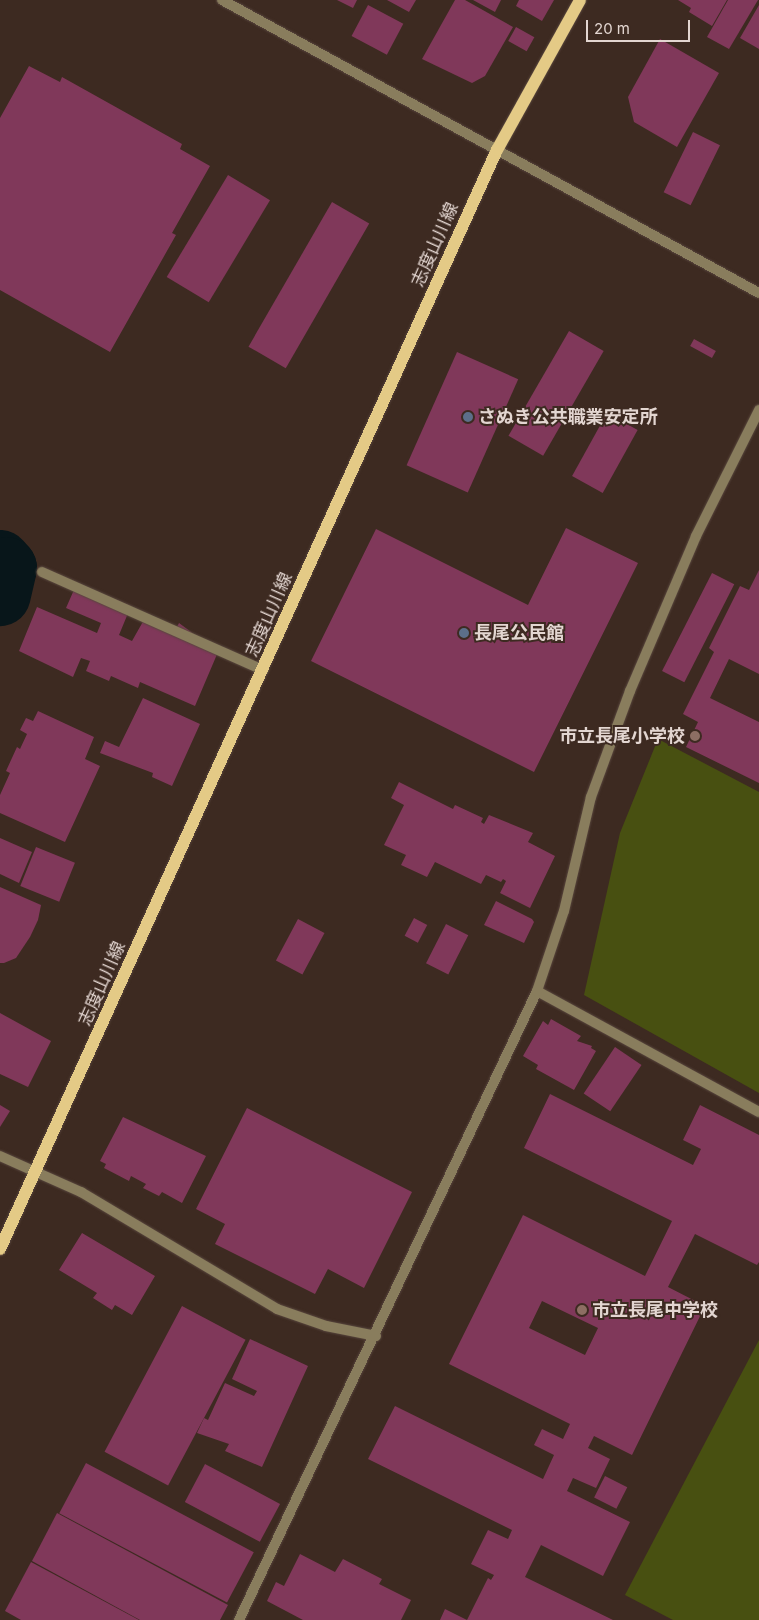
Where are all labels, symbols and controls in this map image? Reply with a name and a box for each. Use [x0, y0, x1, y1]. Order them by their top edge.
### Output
scale bar [589, 10, 693, 42]
text: 20 m [594, 19, 630, 38]
street label: 志度山川線 [407, 199, 463, 291]
place label: さぬき公共職業安定所 [478, 406, 658, 428]
marker: さぬき公共職業安定所 [462, 411, 474, 423]
street label: 志度山川線 [241, 569, 297, 661]
place label: 長尾公民館 [474, 622, 564, 644]
marker: 長尾公民館 [458, 627, 470, 639]
place label: 市立長尾小学校 [559, 725, 685, 747]
marker: 市立長尾小学校 [689, 730, 701, 742]
street label: 志度山川線 [74, 938, 130, 1030]
place label: 市立長尾中学校 [592, 1299, 718, 1321]
marker: 市立長尾中学校 [576, 1304, 588, 1316]

